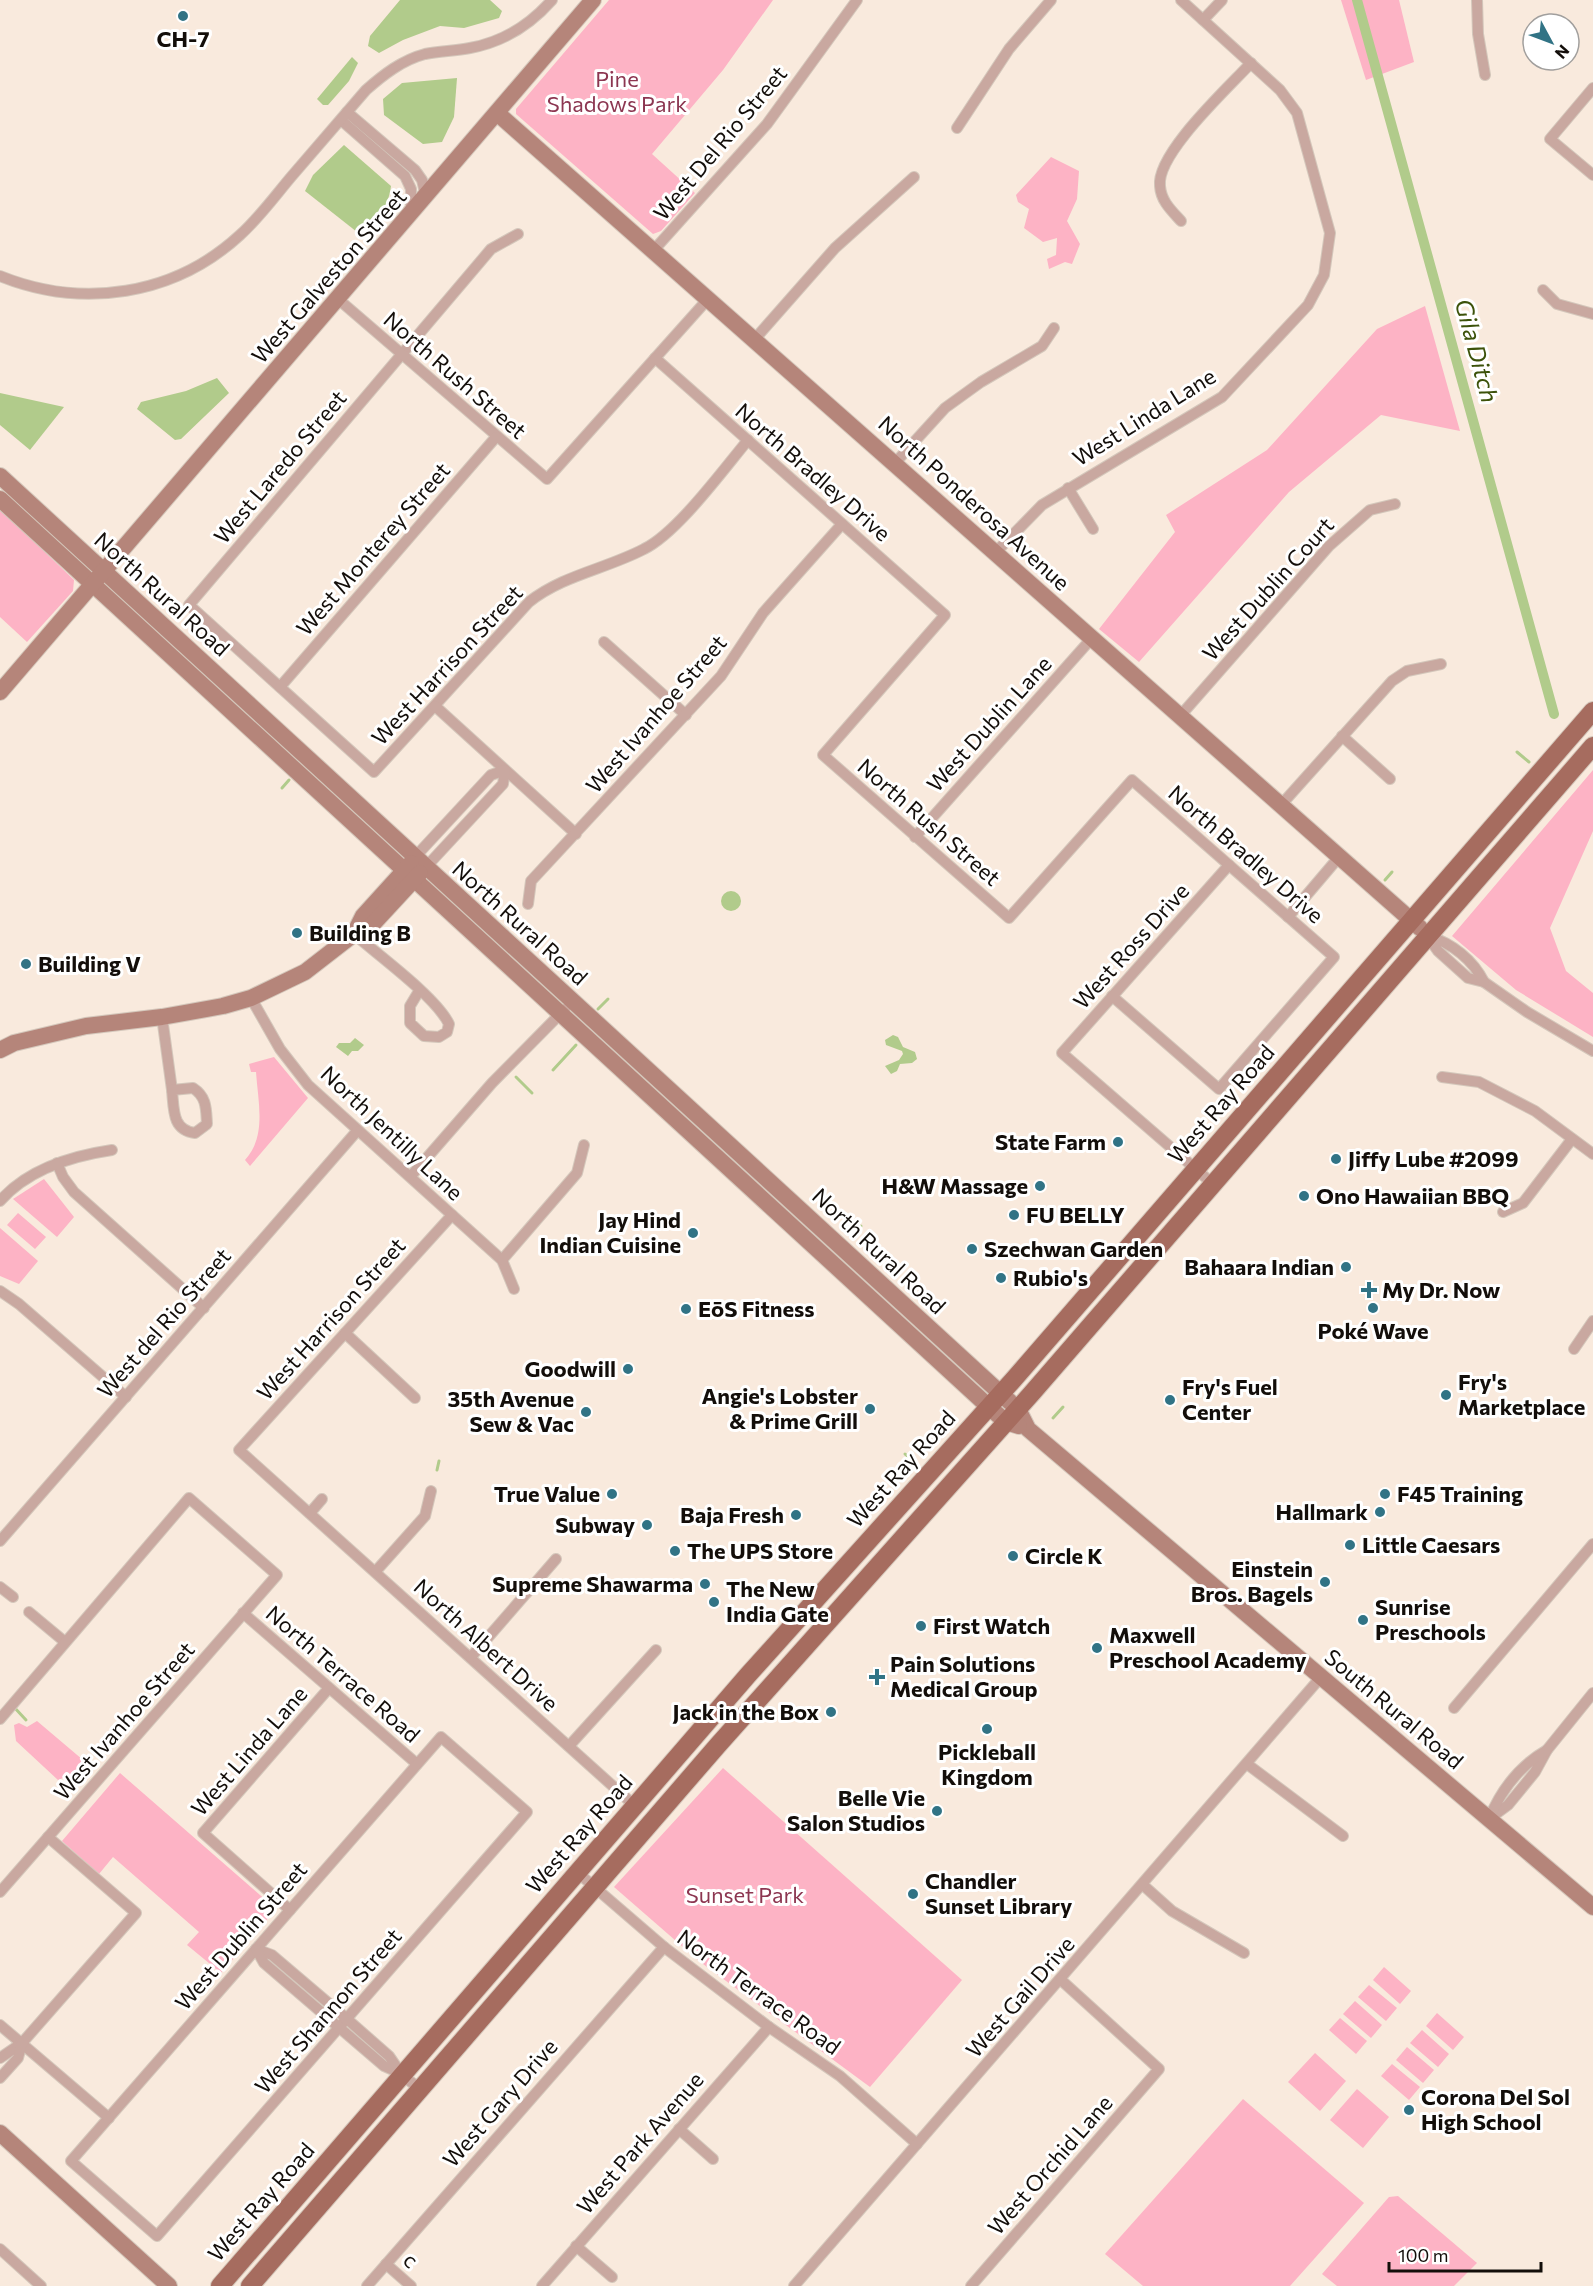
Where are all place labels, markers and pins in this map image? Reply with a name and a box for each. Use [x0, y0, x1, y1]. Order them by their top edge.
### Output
marker: CH-7 [176, 9, 190, 23]
place label: CH-7 [157, 25, 210, 52]
place label: Building B [309, 919, 411, 946]
marker: Building B [290, 926, 304, 940]
place label: Building V [38, 950, 141, 977]
marker: Building V [19, 957, 33, 971]
place label: State Farm [995, 1128, 1106, 1155]
marker: State Farm [1111, 1135, 1125, 1149]
place label: Jiffy Lube #2099 [1348, 1145, 1519, 1172]
marker: Jiffy Lube #2099 [1329, 1152, 1343, 1166]
place label: H&W Massage [881, 1172, 1028, 1199]
marker: H&W Massage [1033, 1179, 1047, 1193]
place label: Ono Hawaiian BBQ [1316, 1182, 1509, 1209]
marker: Ono Hawaiian BBQ [1297, 1189, 1311, 1203]
place label: FU BELLY [1026, 1201, 1125, 1228]
place label: Jay Hind Indian Cuisine [539, 1206, 681, 1258]
marker: FU BELLY [1007, 1208, 1021, 1222]
marker: Jay Hind Indian Cuisine [686, 1226, 700, 1240]
place label: Szechwan Garden [984, 1235, 1163, 1262]
marker: Szechwan Garden [965, 1242, 979, 1256]
place label: Bahaara Indian [1184, 1253, 1334, 1280]
marker: Bahaara Indian [1339, 1260, 1353, 1274]
place label: Rubio's [1013, 1264, 1088, 1291]
marker: Rubio's [994, 1271, 1008, 1285]
place label: My Dr. Now [1382, 1276, 1500, 1303]
marker: My Dr. Now [1360, 1281, 1378, 1299]
place label: EōS Fitness [698, 1295, 815, 1322]
marker: Poké Wave [1366, 1301, 1380, 1315]
marker: EōS Fitness [679, 1302, 693, 1316]
place label: Poké Wave [1317, 1317, 1429, 1344]
place label: Goodwill [524, 1355, 616, 1382]
marker: Goodwill [621, 1362, 635, 1376]
place label: Fry's Marketplace [1458, 1368, 1585, 1420]
place label: Fry's Fuel Center [1182, 1373, 1278, 1425]
place label: Angie's Lobster & Prime Grill [702, 1382, 858, 1434]
place label: 35th Avenue Sew & Vac [447, 1385, 574, 1437]
marker: Fry's Marketplace [1439, 1388, 1453, 1402]
marker: Fry's Fuel Center [1163, 1393, 1177, 1407]
marker: Angie's Lobster & Prime Grill [863, 1402, 877, 1416]
marker: 35th Avenue Sew & Vac [579, 1405, 593, 1419]
place label: True Value [494, 1480, 600, 1507]
place label: F45 Training [1397, 1480, 1523, 1507]
marker: True Value [605, 1487, 619, 1501]
marker: F45 Training [1378, 1487, 1392, 1501]
place label: Hallmark [1275, 1498, 1368, 1525]
place label: Baja Fresh [680, 1501, 784, 1528]
marker: Hallmark [1373, 1505, 1387, 1519]
marker: Baja Fresh [789, 1508, 803, 1522]
place label: Subway [555, 1511, 635, 1538]
marker: Subway [640, 1518, 654, 1532]
place label: Little Caesars [1362, 1531, 1500, 1558]
place label: The UPS Store [687, 1537, 833, 1564]
marker: Little Caesars [1343, 1538, 1357, 1552]
place label: Circle K [1025, 1542, 1103, 1569]
marker: The UPS Store [668, 1544, 682, 1558]
marker: Circle K [1006, 1549, 1020, 1563]
place label: Einstein Bros. Bagels [1191, 1555, 1313, 1607]
place label: Supreme Shawarma [492, 1570, 693, 1597]
place label: The New India Gate [726, 1575, 829, 1627]
marker: Einstein Bros. Bagels [1318, 1575, 1332, 1589]
marker: Supreme Shawarma [698, 1577, 712, 1591]
place label: Sunrise Preschools [1375, 1593, 1486, 1645]
marker: The New India Gate [707, 1595, 721, 1609]
place label: First Watch [933, 1612, 1050, 1639]
marker: Sunrise Preschools [1356, 1613, 1370, 1627]
marker: First Watch [914, 1619, 928, 1633]
place label: Maxwell Preschool Academy [1109, 1621, 1307, 1673]
marker: Maxwell Preschool Academy [1090, 1641, 1104, 1655]
place label: Pain Solutions Medical Group [890, 1650, 1038, 1702]
marker: Pain Solutions Medical Group [868, 1668, 886, 1686]
place label: Jack in the Box [672, 1698, 820, 1725]
marker: Jack in the Box [824, 1705, 838, 1719]
marker: Pickleball Kingdom [980, 1722, 994, 1736]
place label: Pickleball Kingdom [938, 1738, 1036, 1790]
place label: Belle Vie Salon Studios [787, 1784, 925, 1836]
marker: Belle Vie Salon Studios [930, 1804, 944, 1818]
place label: Chandler Sunset Library [925, 1867, 1072, 1919]
marker: Chandler Sunset Library [906, 1887, 920, 1901]
place label: Corona Del Sol High School [1421, 2083, 1570, 2135]
marker: Corona Del Sol High School [1402, 2103, 1416, 2117]

